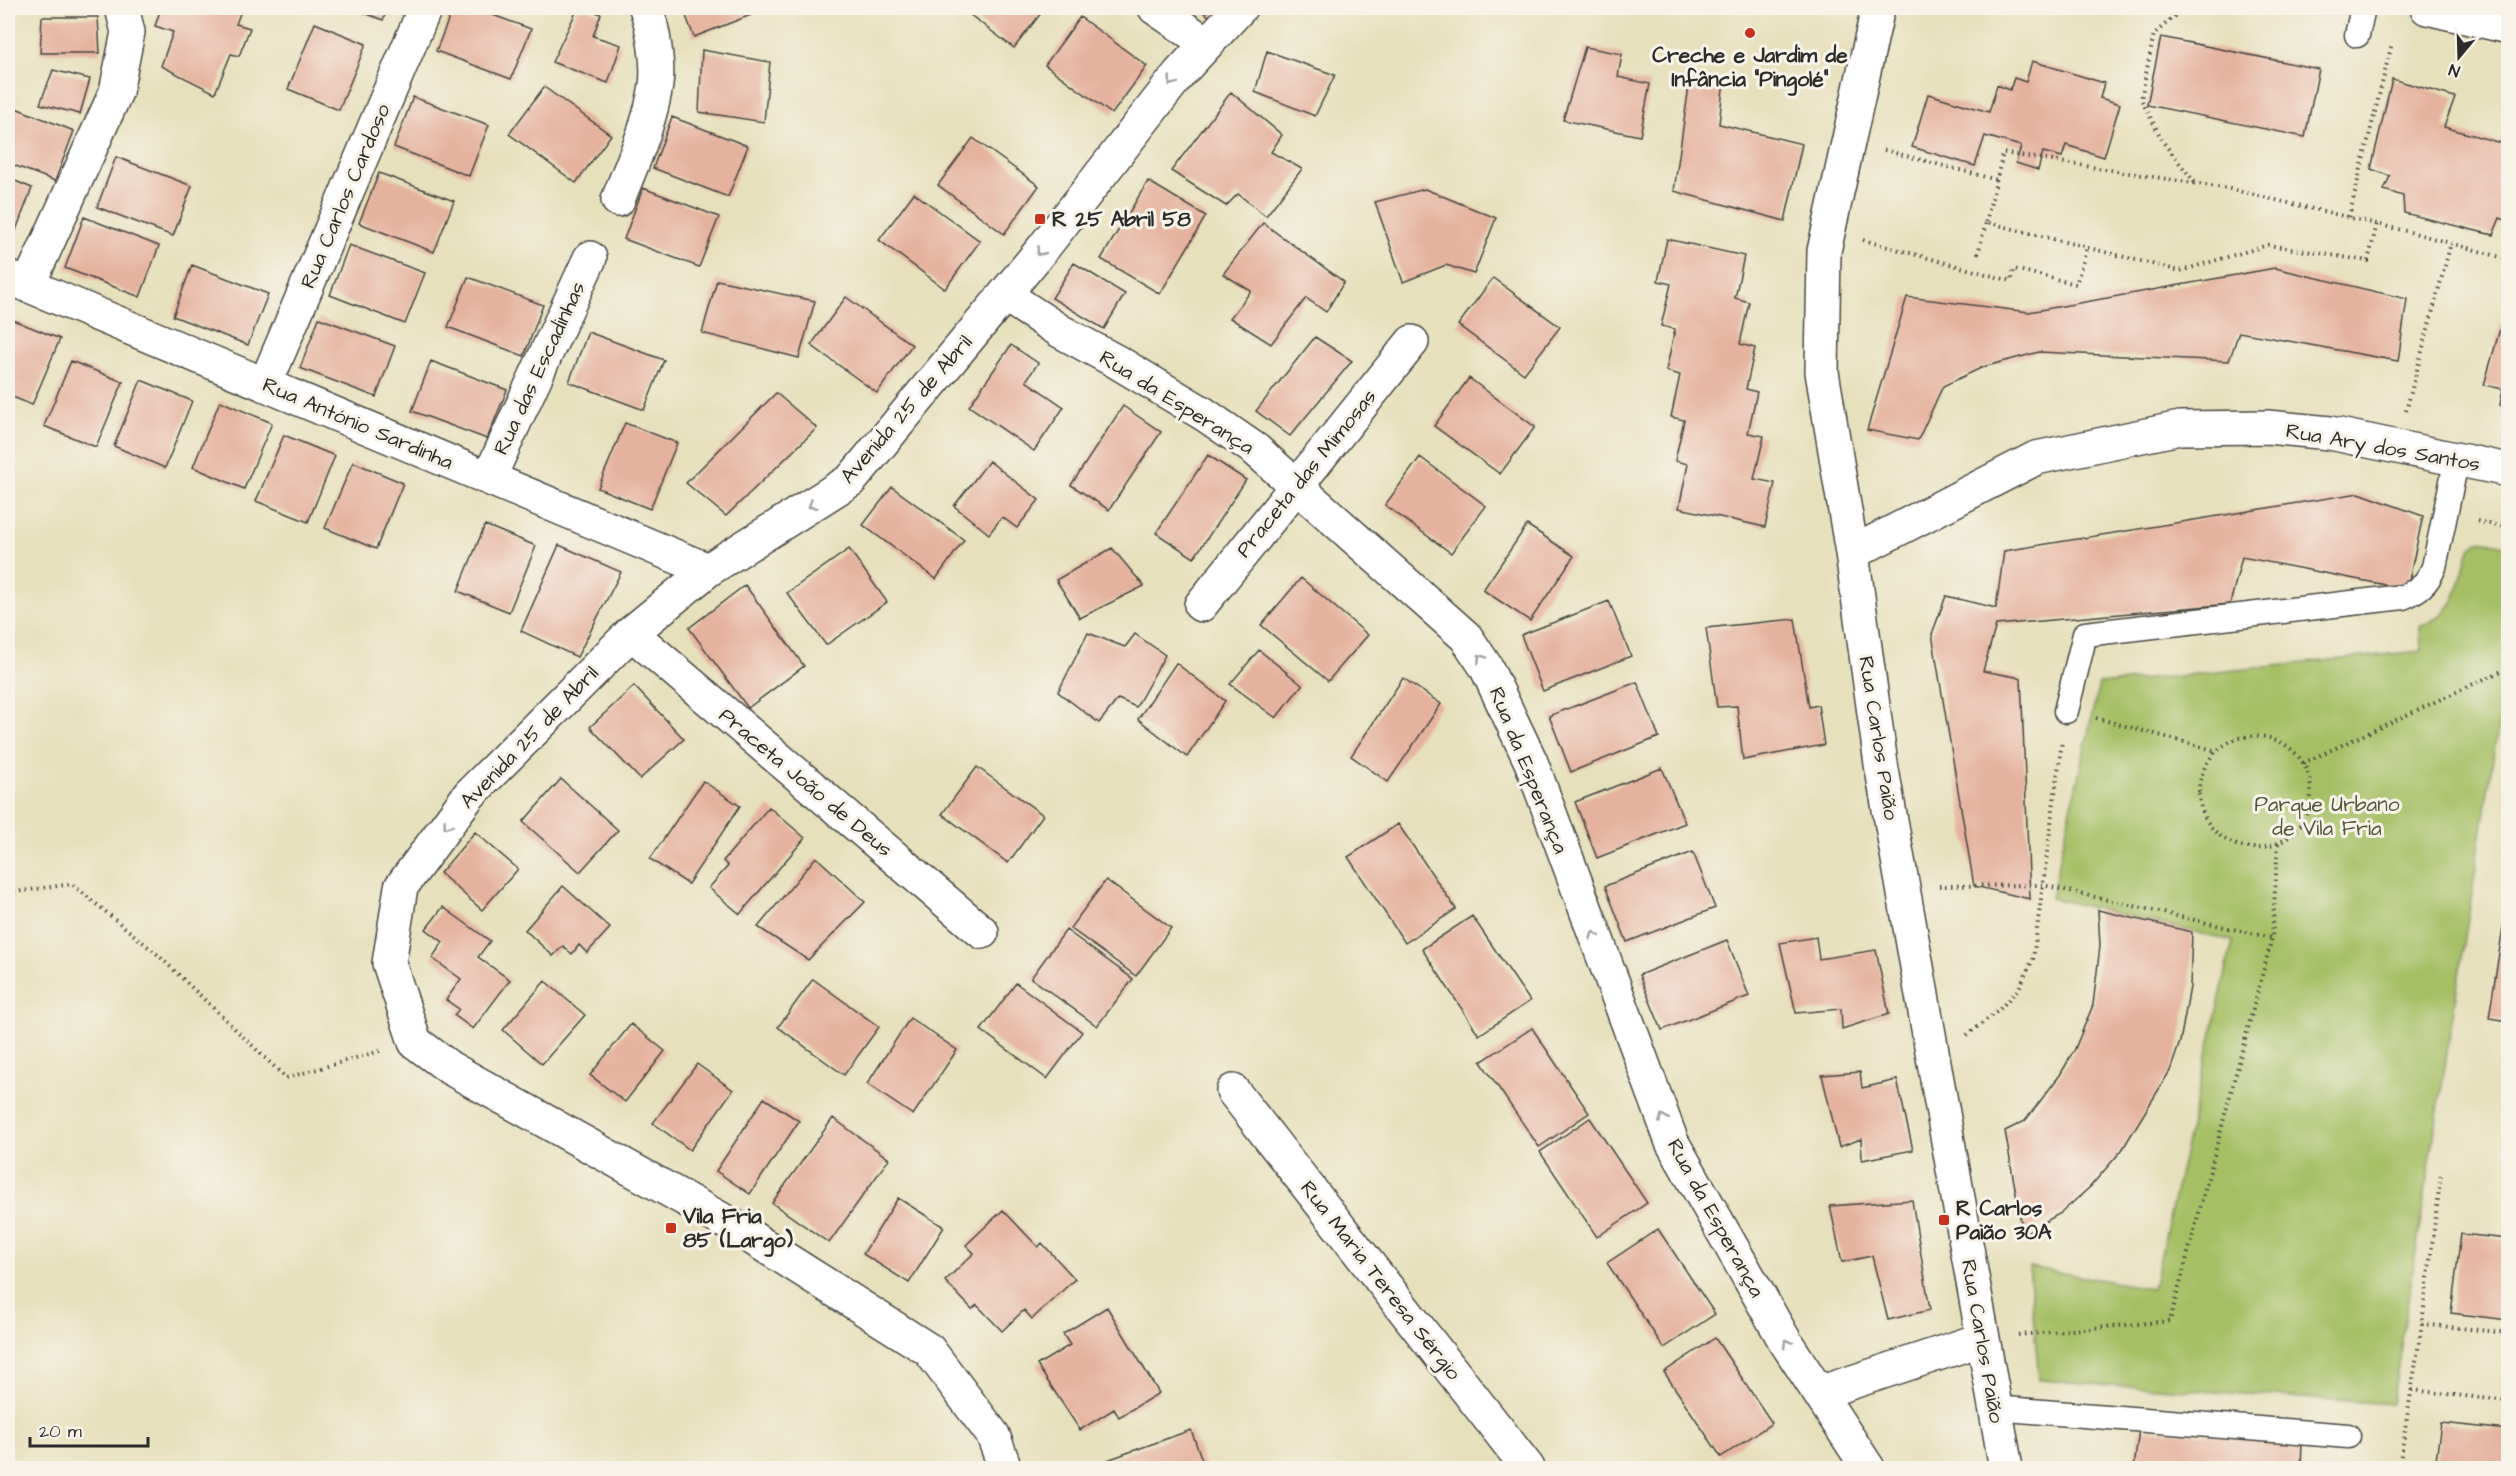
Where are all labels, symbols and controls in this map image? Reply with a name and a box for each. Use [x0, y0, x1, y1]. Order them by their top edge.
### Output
marker: Creche e Jardim de Infância "Pingolé" [1743, 26, 1757, 40]
north arrow [2429, 27, 2489, 87]
place label: Creche e Jardim de Infância "Pingolé" [1652, 41, 1848, 96]
text: N [2446, 58, 2463, 82]
one-way arrow [1169, 75, 1180, 86]
street label: Rua Carlos Cardoso [293, 99, 398, 293]
place label: R 25 Abril 58 [1052, 205, 1191, 234]
marker: R 25 Abril 58 [1033, 212, 1047, 226]
one-way arrow [1036, 245, 1047, 256]
street label: Rua das Escadinhas [487, 277, 592, 460]
street label: Avenida 25 de Abril [834, 329, 979, 490]
street label: Rua da Esperança [1093, 343, 1260, 463]
street label: Rua António Sardinha [258, 370, 458, 477]
street label: Praceta das Mimosas [1229, 383, 1383, 564]
street label: Rua Ary dos Santos [2283, 416, 2482, 481]
one-way arrow [808, 497, 818, 509]
one-way arrow [1476, 654, 1488, 664]
street label: Rua Carlos Paião [1851, 654, 1906, 822]
street label: Avenida 25 de Abril [453, 660, 605, 815]
street label: Rua da Esperança [1481, 683, 1575, 859]
street label: Praceta João de Deus [713, 701, 899, 864]
park label: Parque Urbano de Vila Fria [2254, 790, 2400, 843]
one-way arrow [443, 819, 454, 830]
one-way arrow [1589, 930, 1601, 941]
one-way arrow [1657, 1113, 1670, 1124]
street label: Rua da Esperança [1659, 1134, 1771, 1304]
street label: Rua Maria Teresa Sérgio [1292, 1174, 1468, 1388]
place label: R Carlos Paião 30A [1956, 1194, 2052, 1247]
place label: Vila Fria 85 (Largo) [682, 1202, 794, 1257]
marker: R Carlos Paião 30A [1937, 1213, 1951, 1227]
marker: Vila Fria 85 (Largo) [664, 1221, 678, 1235]
street label: Rua Carlos Paião [1954, 1257, 2011, 1425]
one-way arrow [1783, 1339, 1795, 1349]
scale bar [30, 1410, 148, 1448]
text: 20 m [39, 1419, 82, 1444]

